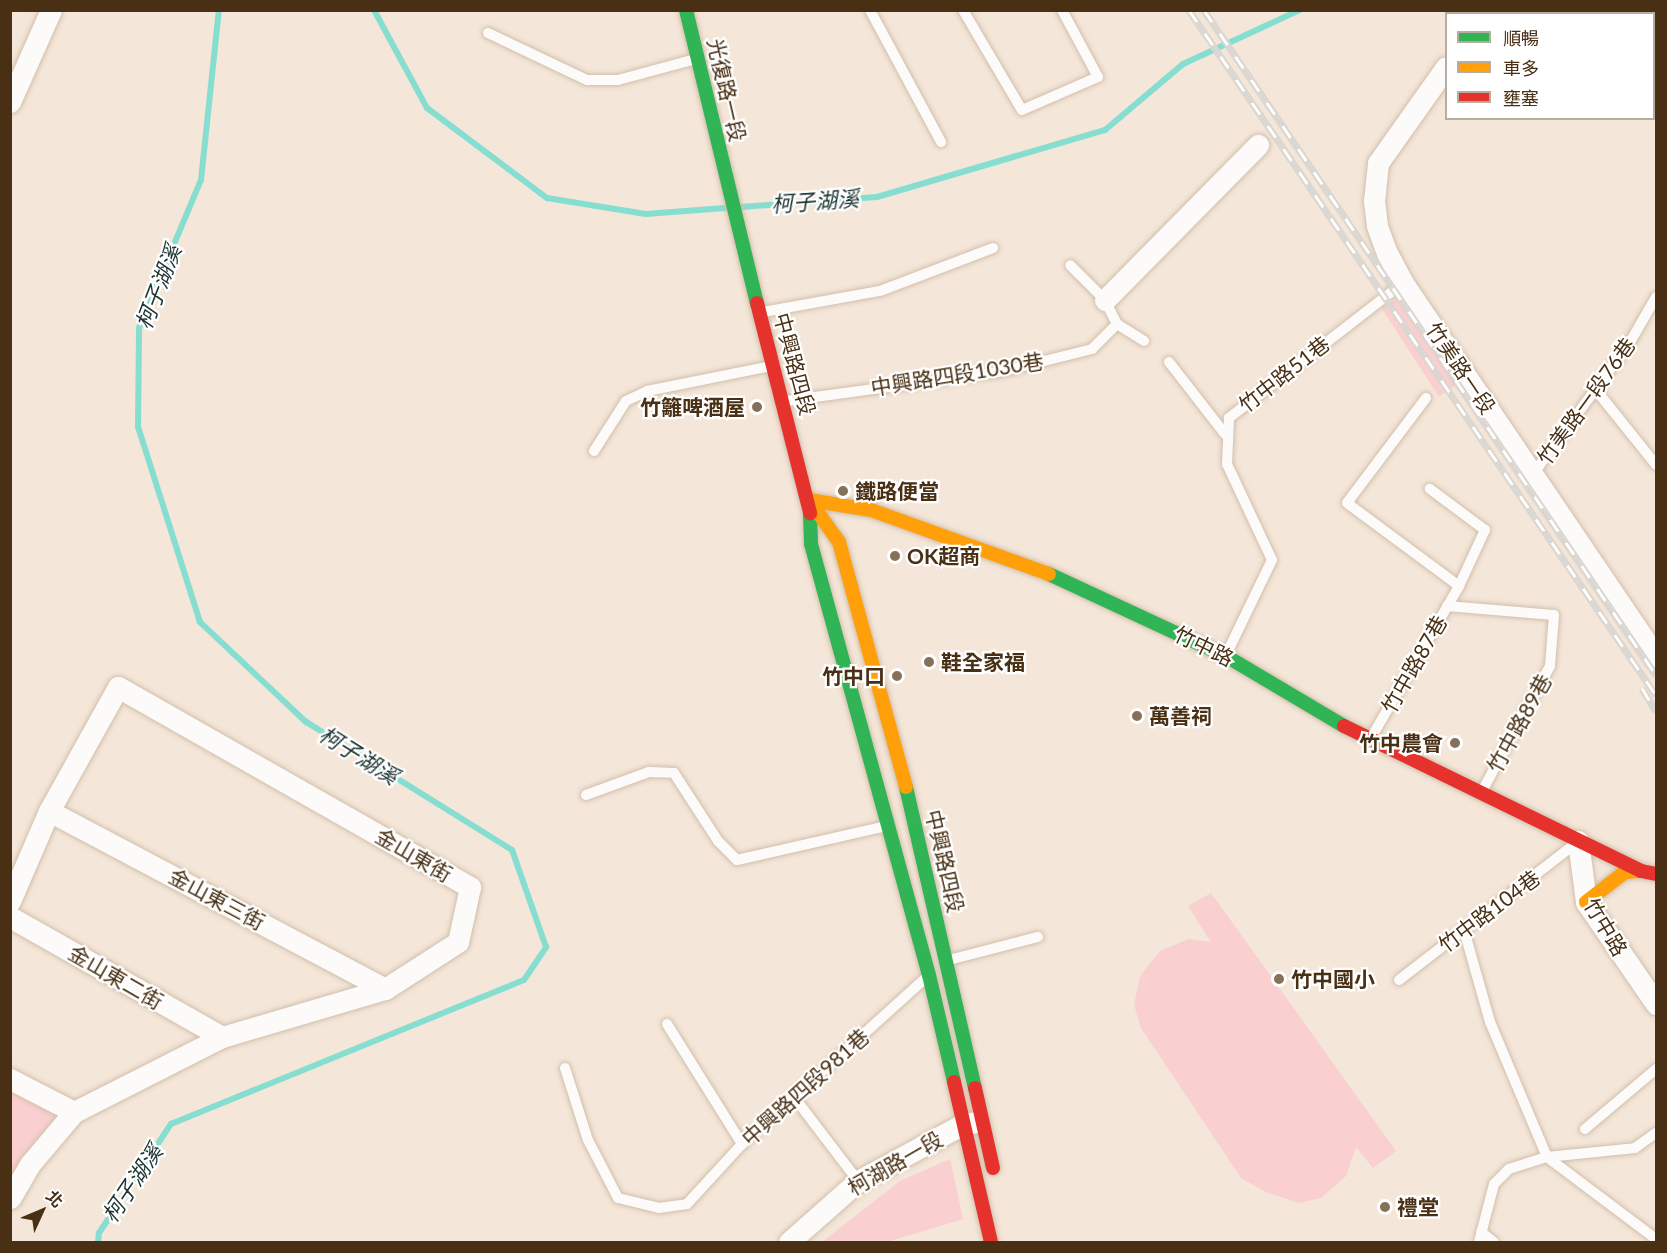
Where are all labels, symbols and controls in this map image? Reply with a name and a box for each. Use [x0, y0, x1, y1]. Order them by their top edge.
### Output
legend [1445, 12, 1655, 120]
text: 順暢 [1503, 27, 1539, 49]
street label: 光復路一段 [703, 36, 751, 144]
text: 車多 [1503, 57, 1539, 79]
text: 壅塞 [1503, 87, 1539, 109]
water label: 柯子湖溪 [770, 185, 860, 217]
water label: 柯子湖溪 [130, 241, 186, 333]
street label: 中興路四段 [769, 310, 821, 418]
street label: 竹美路一段 [1421, 317, 1501, 419]
street label: 竹中路51巷 [1234, 331, 1334, 417]
street label: 竹美路一段76巷 [1532, 333, 1640, 469]
street label: 中興路四段1030巷 [869, 348, 1045, 400]
place label: 竹籬啤酒屋 [640, 394, 745, 420]
marker: 竹籬啤酒屋 [750, 400, 764, 414]
place label: 鐵路便當 [855, 478, 939, 504]
marker: 鐵路便當 [836, 484, 850, 498]
place label: OK超商 [907, 543, 980, 569]
marker: OK超商 [888, 549, 902, 563]
street label: 竹中路87巷 [1376, 611, 1452, 717]
street label: 竹中路 [1170, 621, 1238, 671]
place label: 鞋全家福 [941, 649, 1025, 675]
marker: 鞋全家福 [922, 655, 936, 669]
place label: 竹中口 [822, 663, 885, 689]
marker: 竹中口 [890, 669, 904, 683]
street label: 竹中路89巷 [1482, 670, 1556, 776]
place label: 萬善祠 [1149, 703, 1212, 729]
marker: 萬善祠 [1130, 709, 1144, 723]
water label: 柯子湖溪 [315, 720, 403, 790]
place label: 竹中農會 [1359, 730, 1443, 756]
marker: 竹中農會 [1448, 736, 1462, 750]
street label: 中興路四段 [921, 807, 969, 915]
street label: 金山東街 [371, 823, 457, 887]
street label: 金山東三街 [165, 863, 269, 935]
street label: 竹中路104巷 [1433, 865, 1545, 957]
street label: 竹中路 [1579, 894, 1633, 960]
street label: 金山東二街 [64, 940, 168, 1014]
place label: 竹中國小 [1291, 966, 1375, 992]
marker: 竹中國小 [1272, 972, 1286, 986]
street label: 中興路四段981巷 [736, 1023, 874, 1151]
street label: 柯湖路一段 [843, 1126, 947, 1200]
water label: 柯子湖溪 [96, 1139, 168, 1227]
north arrow [12, 1181, 72, 1241]
text: 北 [43, 1186, 68, 1211]
place label: 禮堂 [1397, 1194, 1439, 1220]
marker: 禮堂 [1378, 1200, 1392, 1214]

